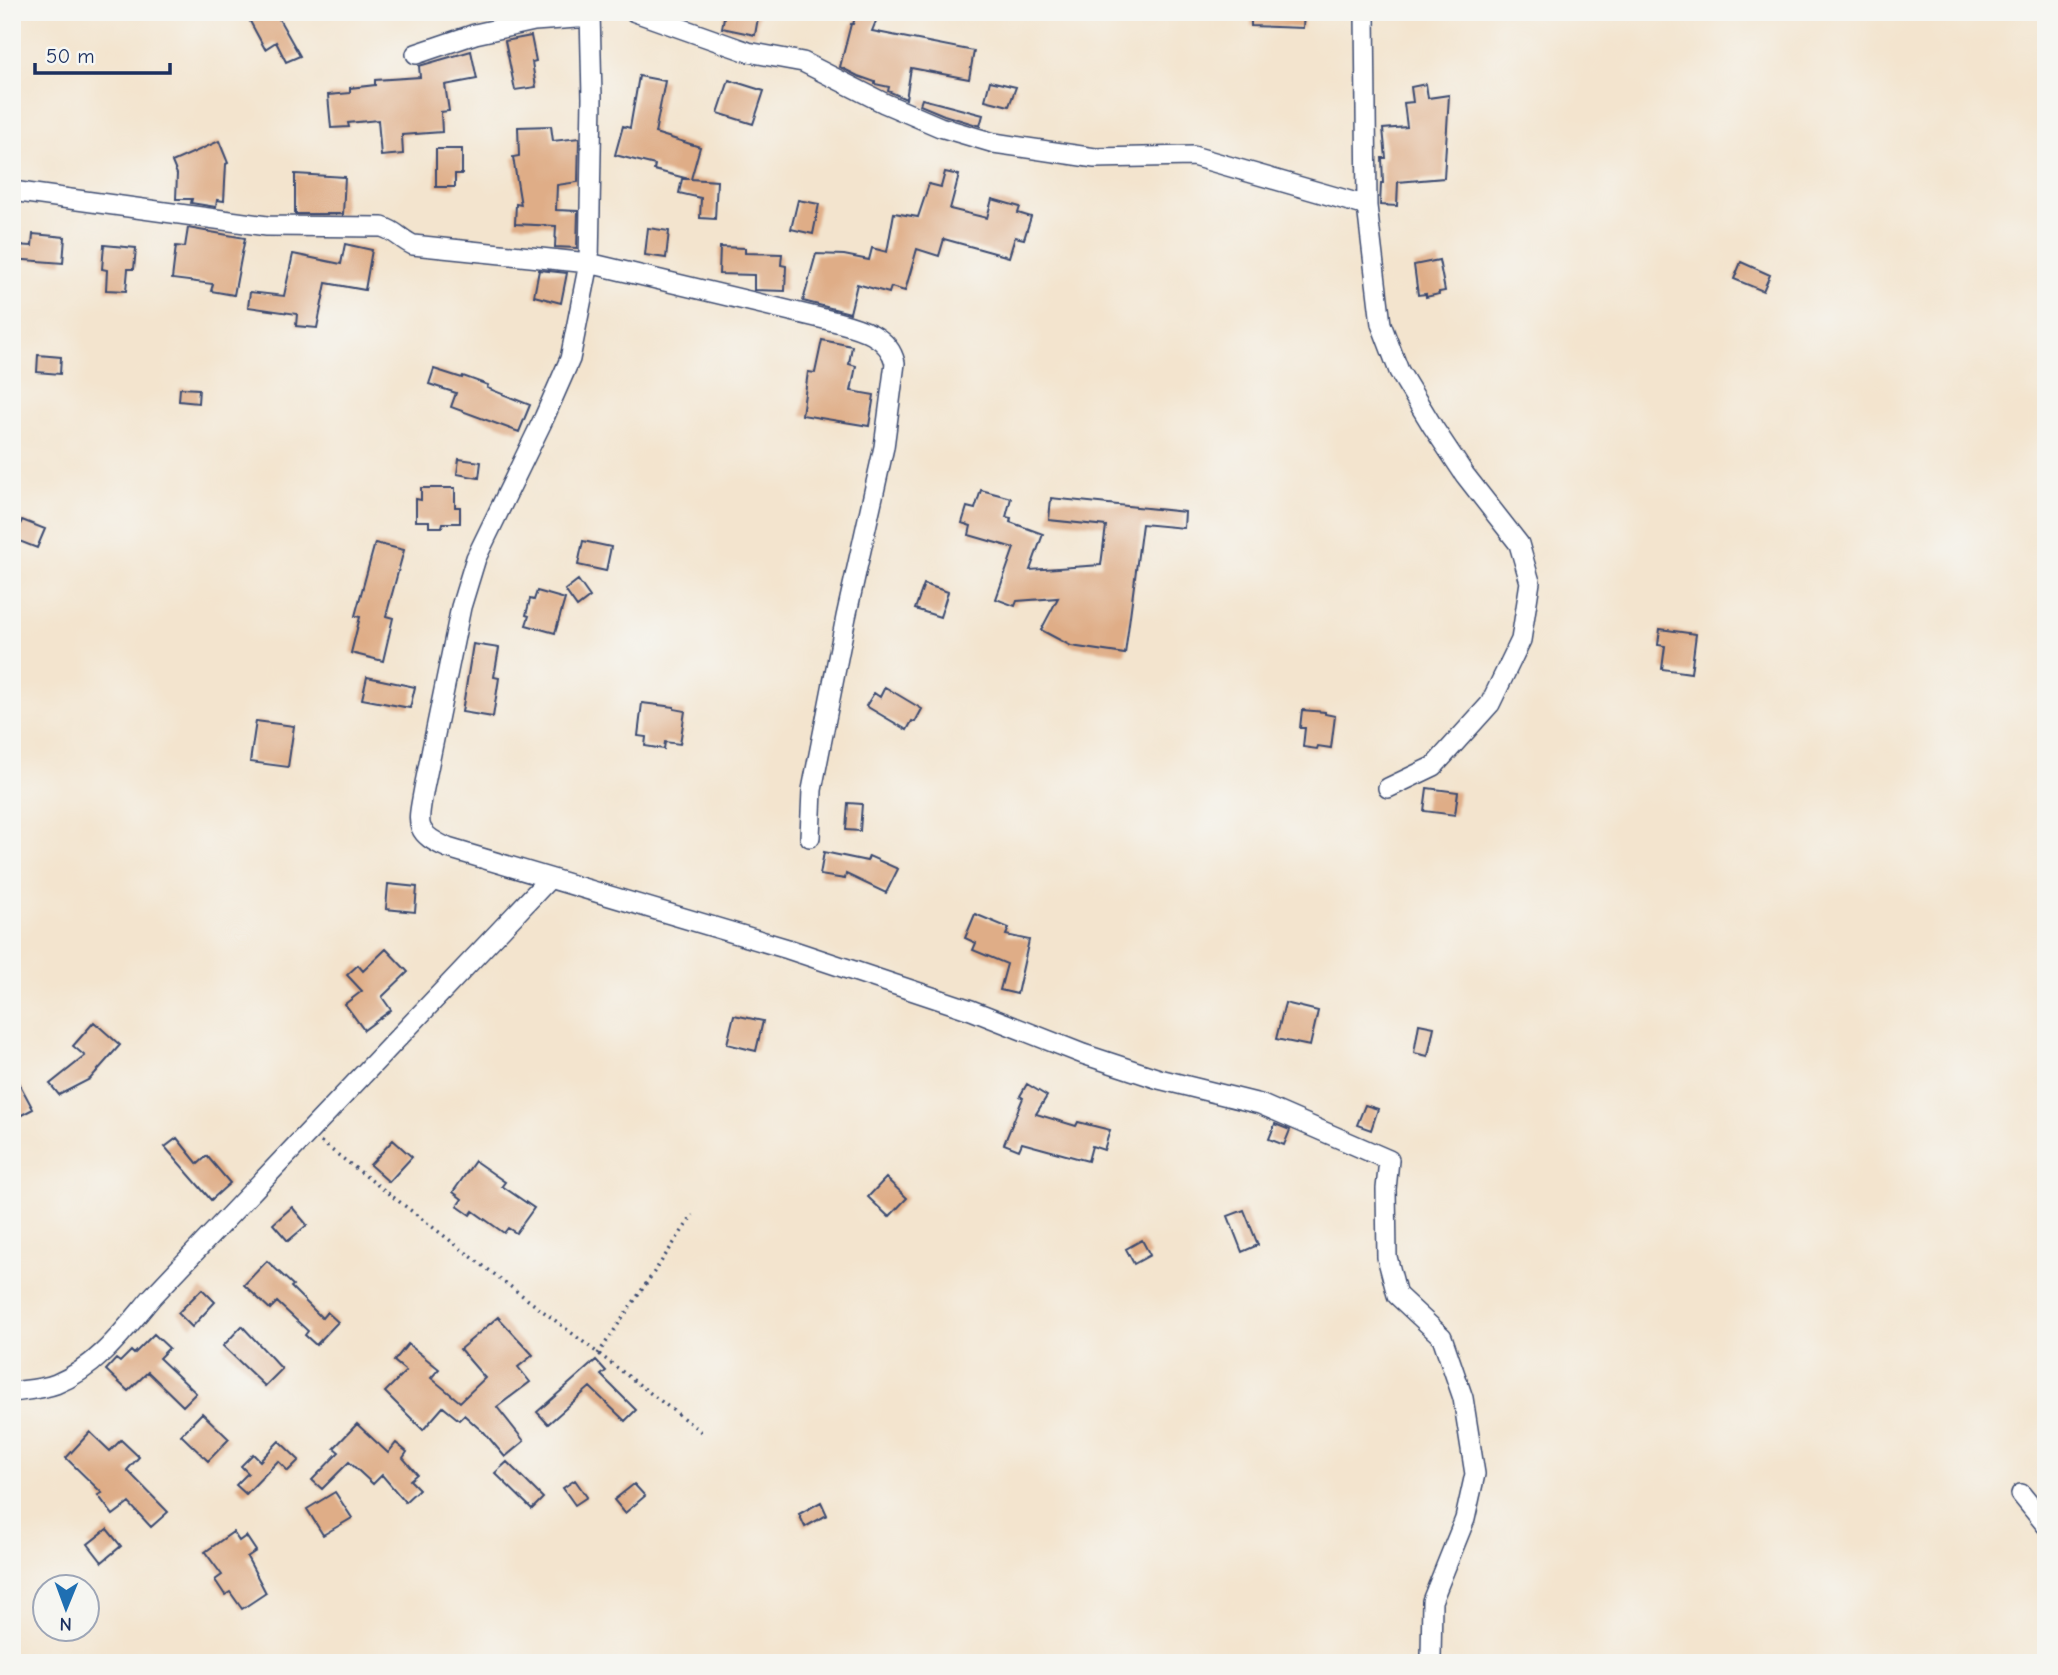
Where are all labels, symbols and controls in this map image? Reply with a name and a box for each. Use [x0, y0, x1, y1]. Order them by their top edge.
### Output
scale bar [35, 32, 170, 76]
text: 50 m [46, 44, 95, 68]
north arrow [32, 1574, 102, 1644]
text: N [59, 1613, 72, 1635]

